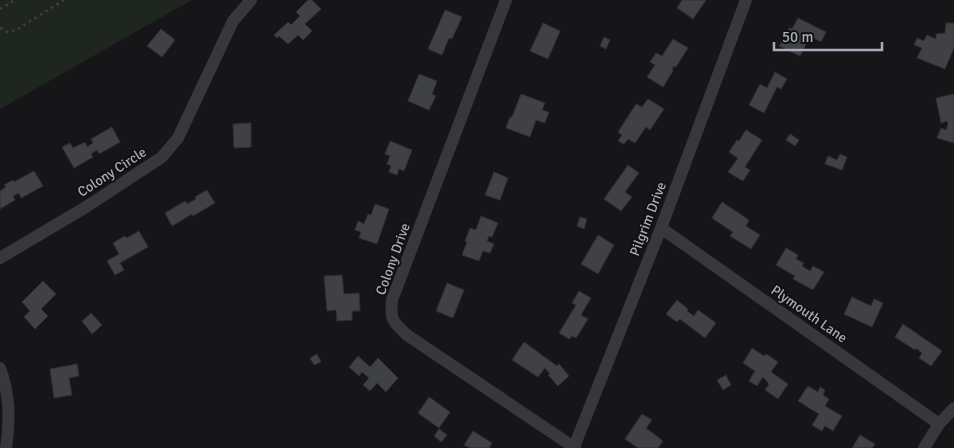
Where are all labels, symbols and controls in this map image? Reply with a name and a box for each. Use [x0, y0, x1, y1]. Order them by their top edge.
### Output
scale bar [774, 20, 882, 52]
text: 50 m [782, 28, 813, 46]
street label: Colony Circle [74, 143, 150, 201]
street label: Pilgrim Drive [626, 180, 670, 258]
street label: Colony Drive [372, 221, 414, 297]
street label: Plymouth Lane [768, 281, 850, 347]

